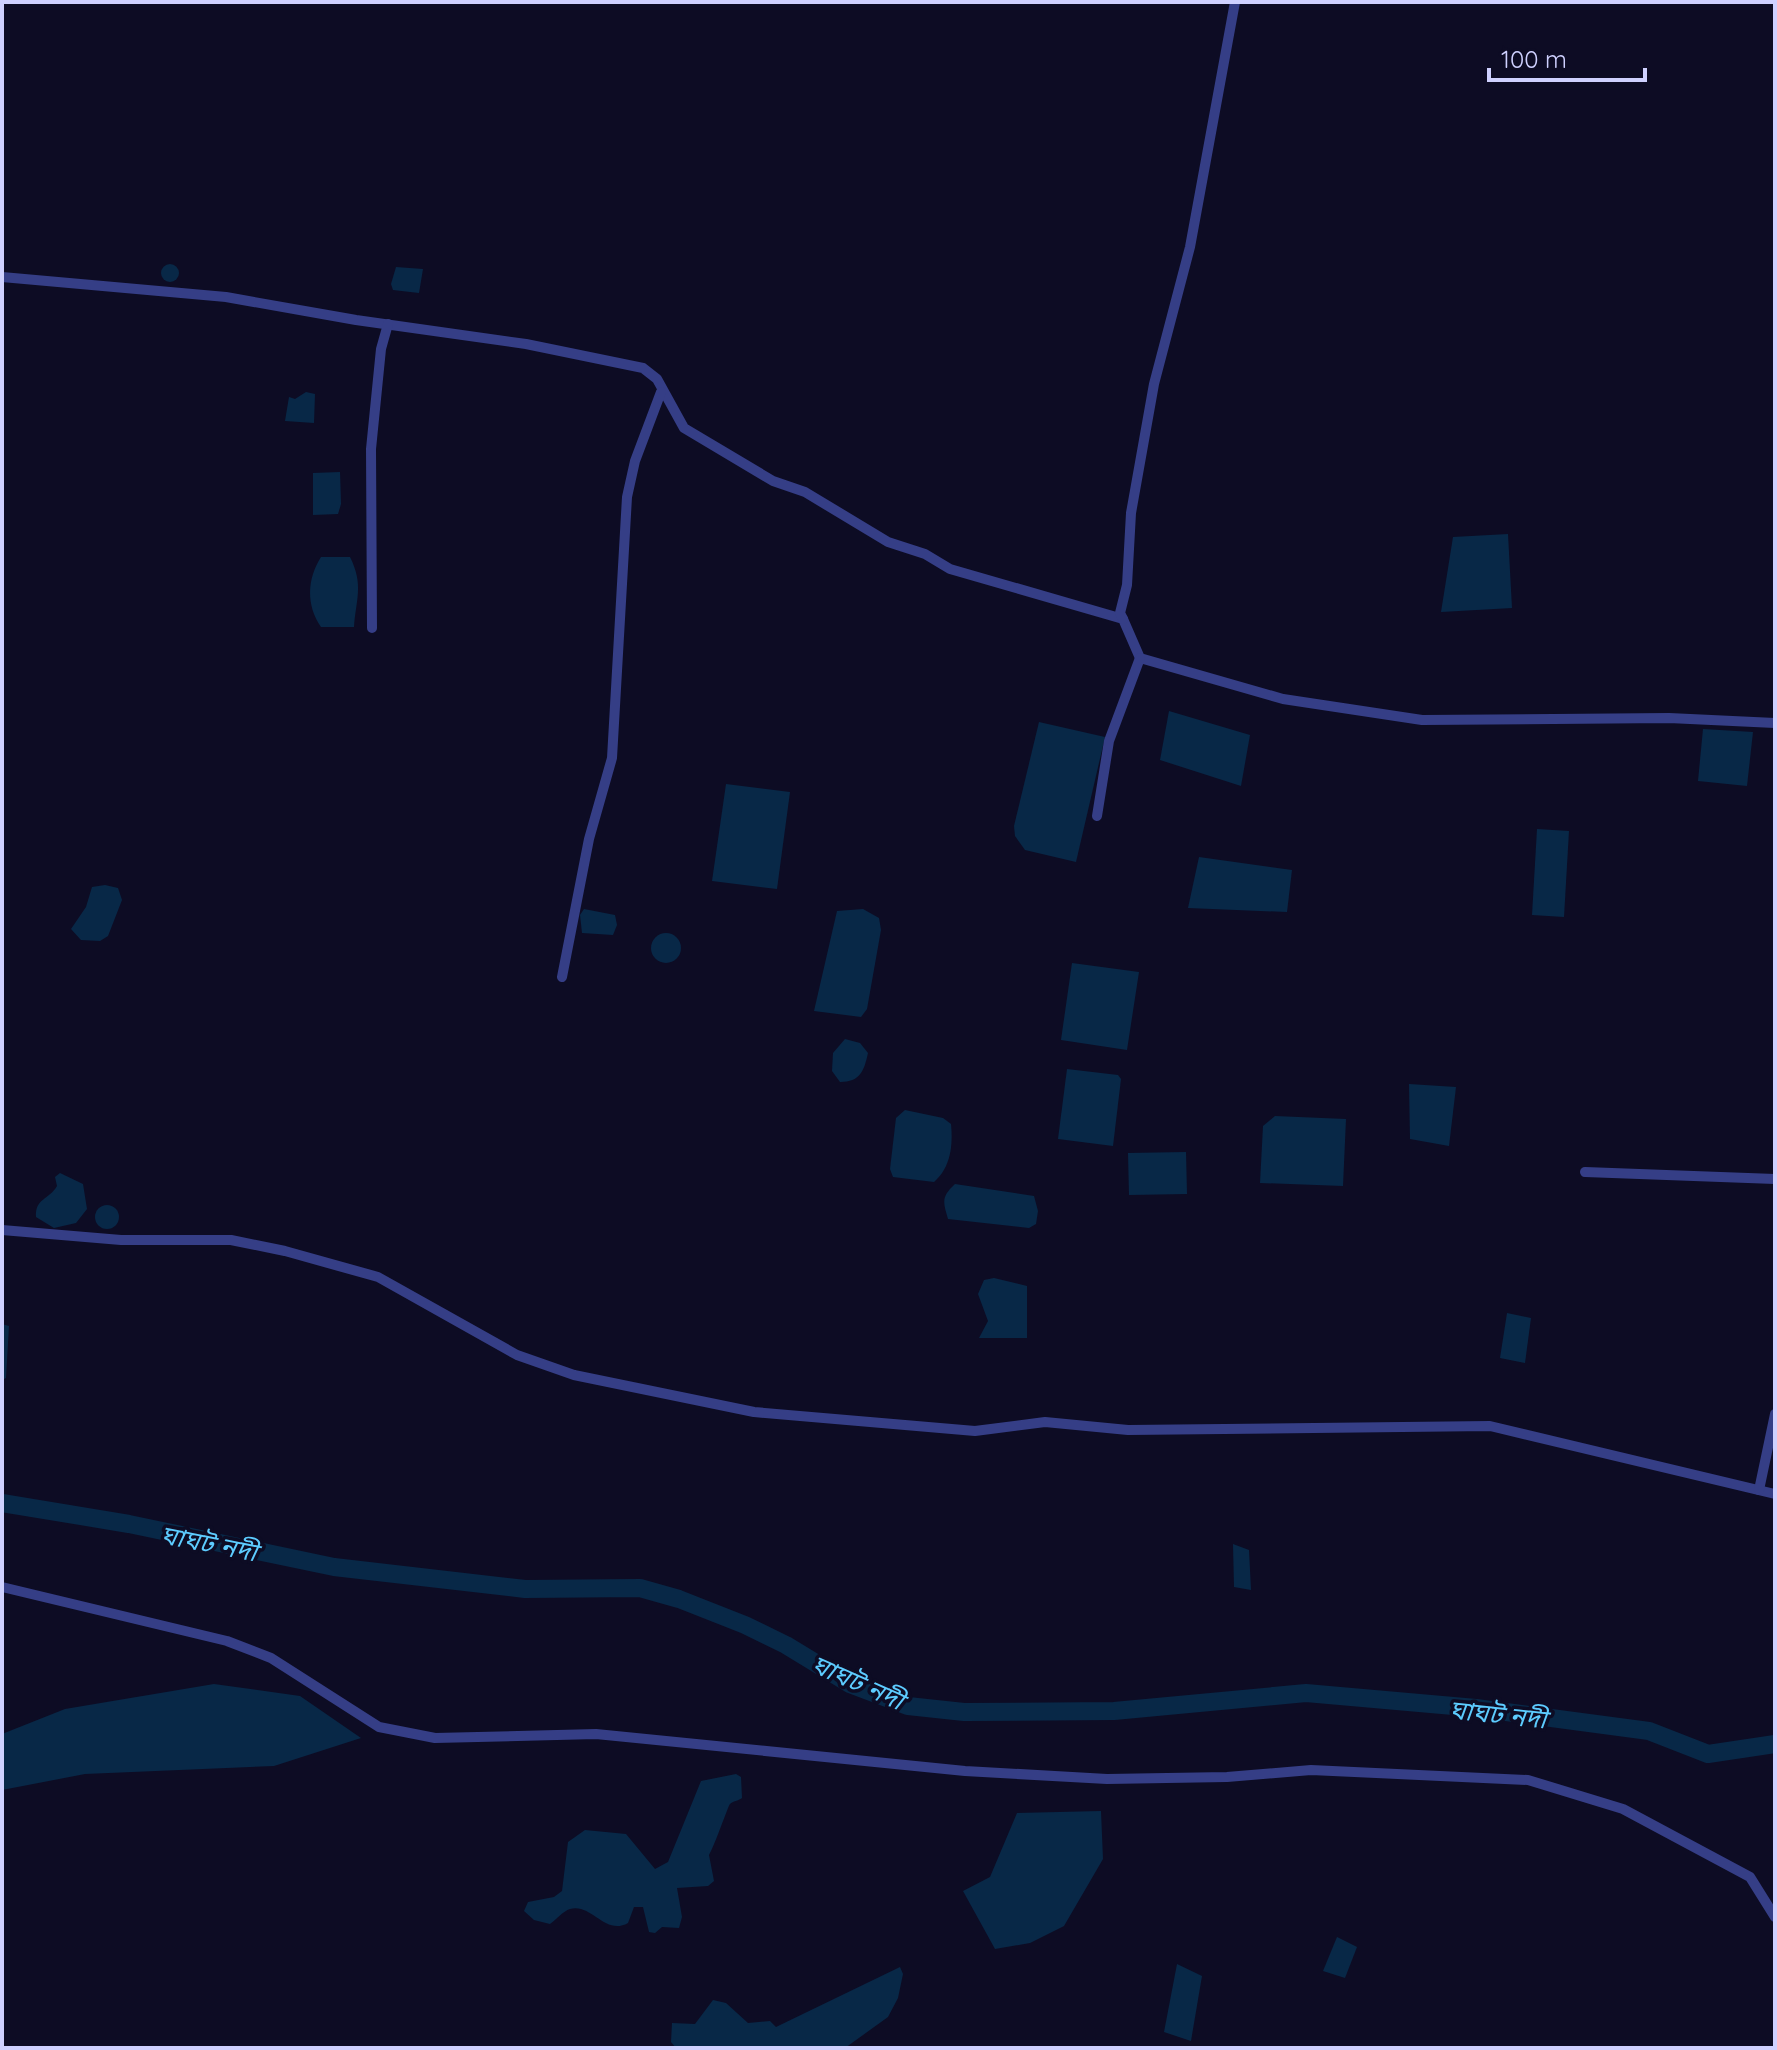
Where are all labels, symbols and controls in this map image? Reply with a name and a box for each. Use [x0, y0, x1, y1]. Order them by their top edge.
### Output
scale bar [1489, 32, 1645, 82]
text: 100 m [1501, 44, 1567, 74]
water label: ঘাঘট নদী [158, 1518, 265, 1569]
water label: ঘাঘট নদী [807, 1647, 914, 1719]
water label: ঘাঘট নদী [1448, 1692, 1553, 1736]

